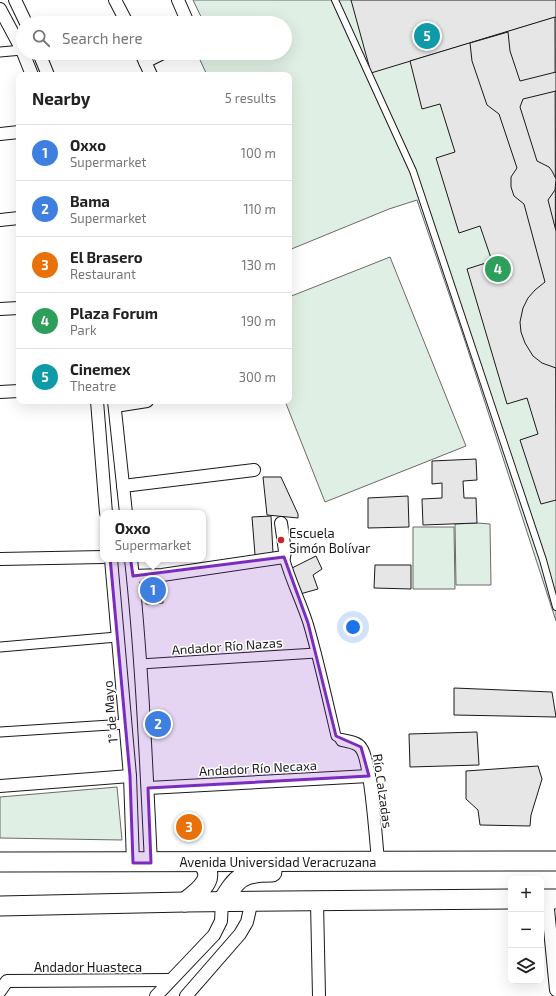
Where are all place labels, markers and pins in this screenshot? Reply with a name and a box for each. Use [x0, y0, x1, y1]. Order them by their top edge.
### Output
pin: 5 [414, 21, 440, 51]
pin: 4 [485, 254, 511, 284]
place label: Escuela Simón Bolívar [289, 525, 370, 556]
marker: Escuela Simón Bolívar [276, 535, 286, 545]
pin: 1 [140, 575, 166, 605]
pin: 2 [145, 709, 171, 739]
pin: 3 [176, 812, 202, 842]

